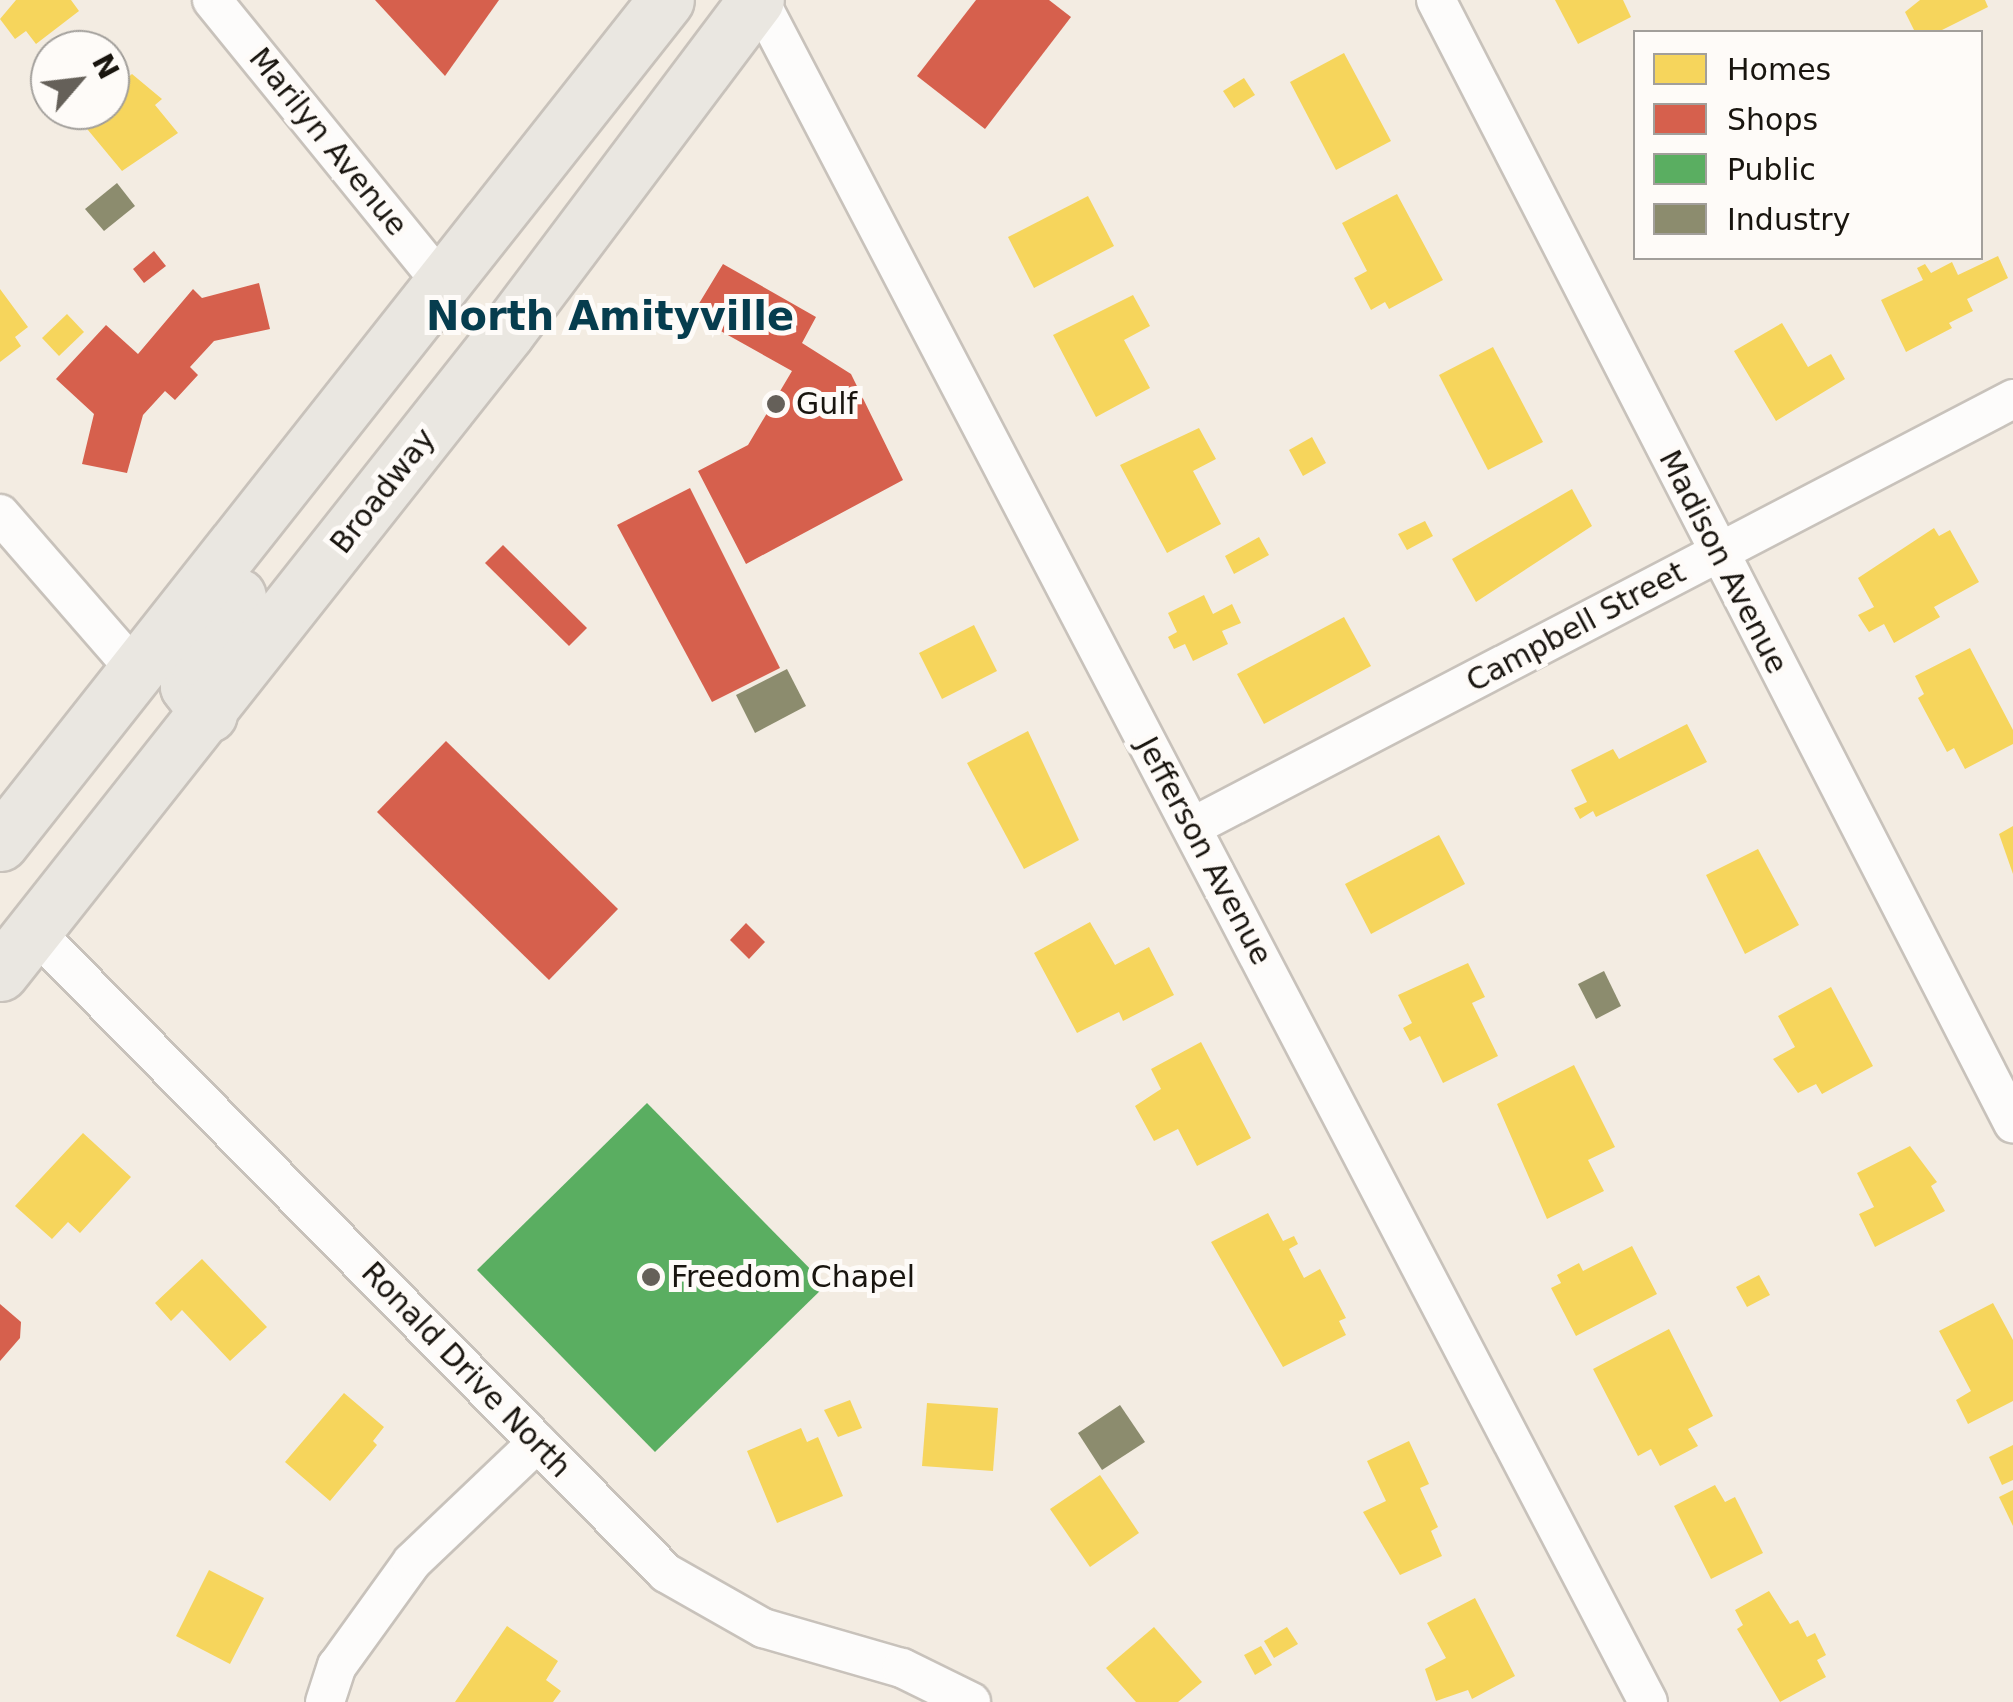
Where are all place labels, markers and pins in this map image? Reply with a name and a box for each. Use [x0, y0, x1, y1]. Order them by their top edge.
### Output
place label: Gulf [796, 386, 857, 422]
marker: Gulf [765, 393, 787, 415]
place label: Freedom Chapel [671, 1259, 915, 1295]
marker: Freedom Chapel [640, 1266, 662, 1288]

